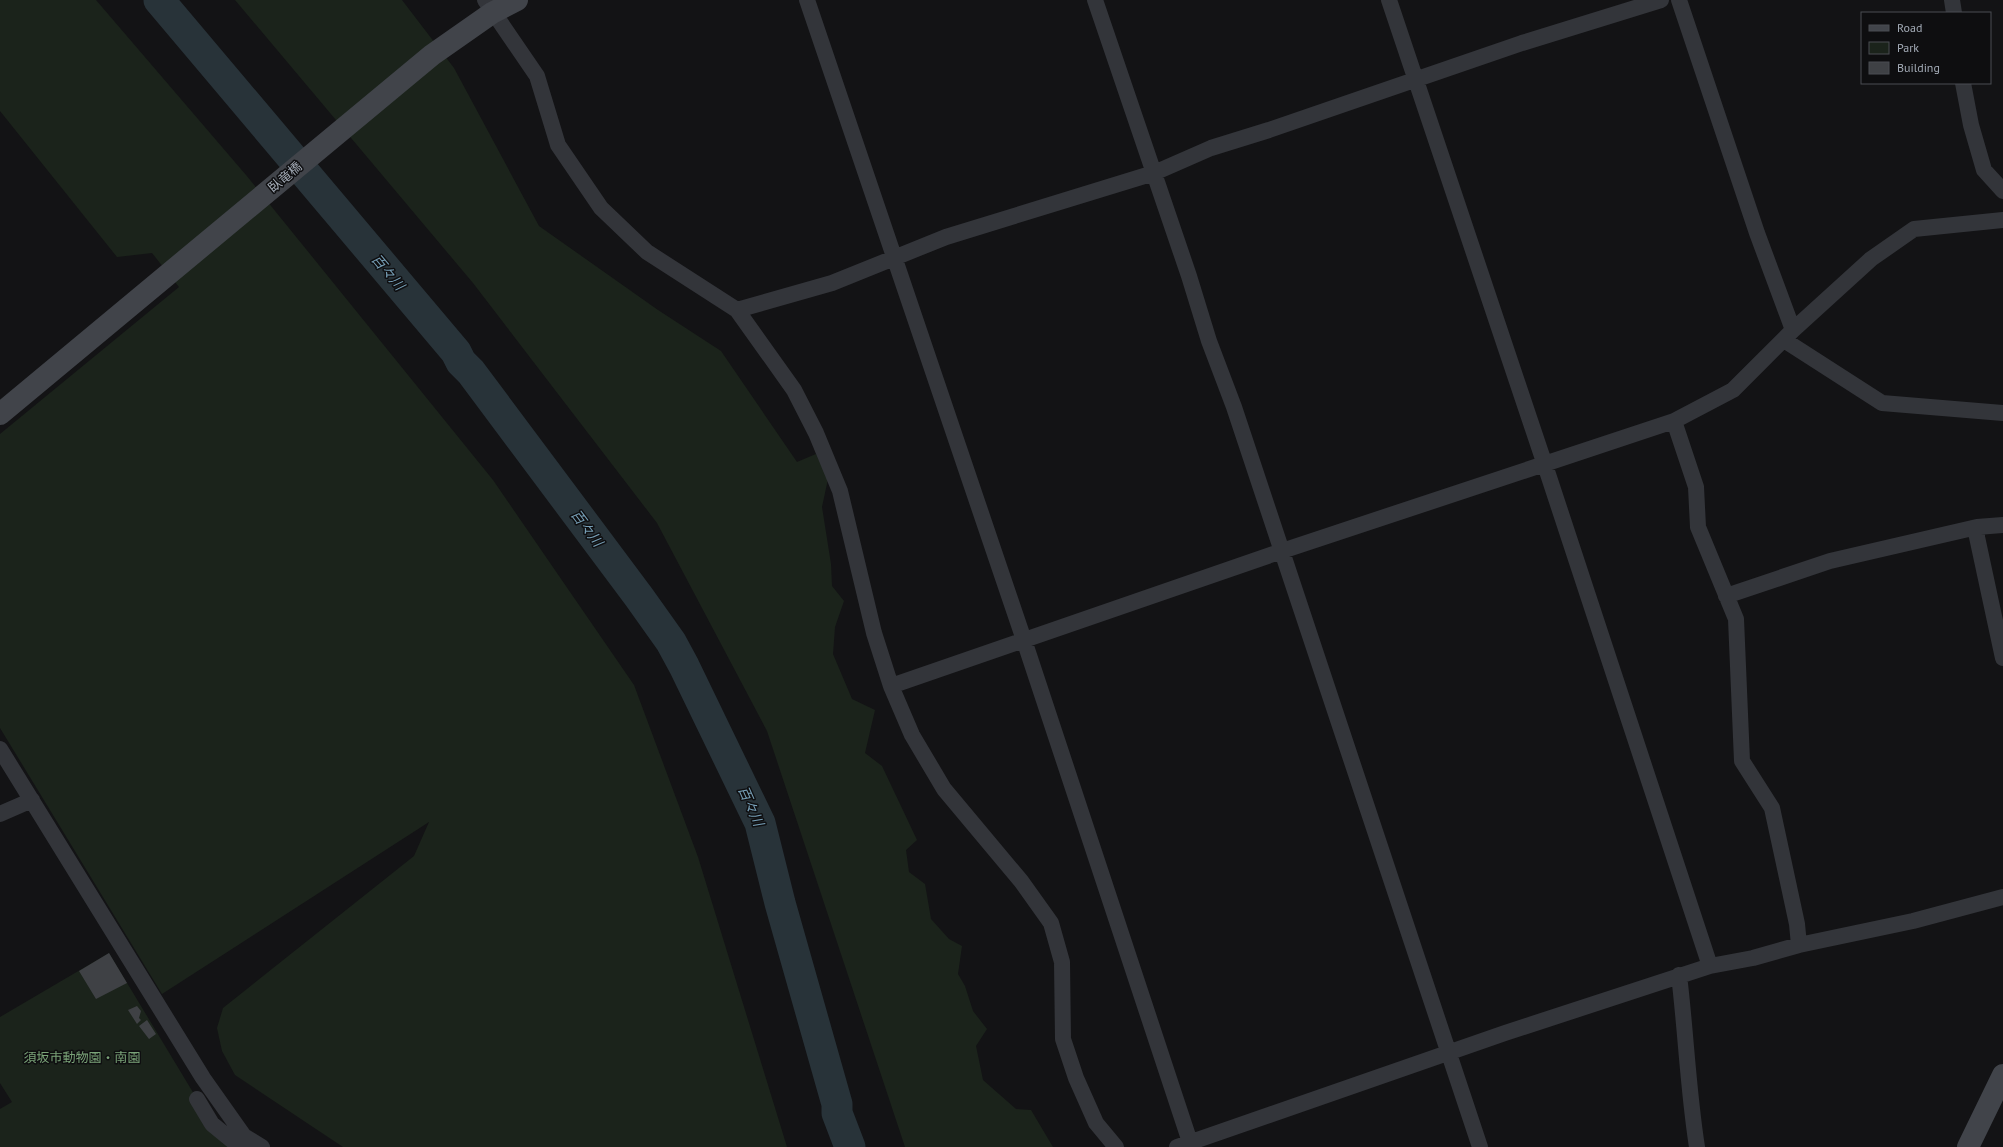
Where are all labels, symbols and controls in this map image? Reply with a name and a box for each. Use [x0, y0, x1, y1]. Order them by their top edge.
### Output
legend [1861, 12, 1991, 84]
text: Road [1897, 20, 1922, 35]
text: Park [1897, 40, 1919, 55]
text: Building [1897, 60, 1940, 75]
street label: 臥竜橋 [265, 158, 305, 196]
water label: 百々川 [368, 250, 410, 295]
water label: 百々川 [567, 506, 608, 552]
water label: 百々川 [734, 783, 769, 831]
park label: 須坂市動物園・南園 [23, 1049, 141, 1066]

